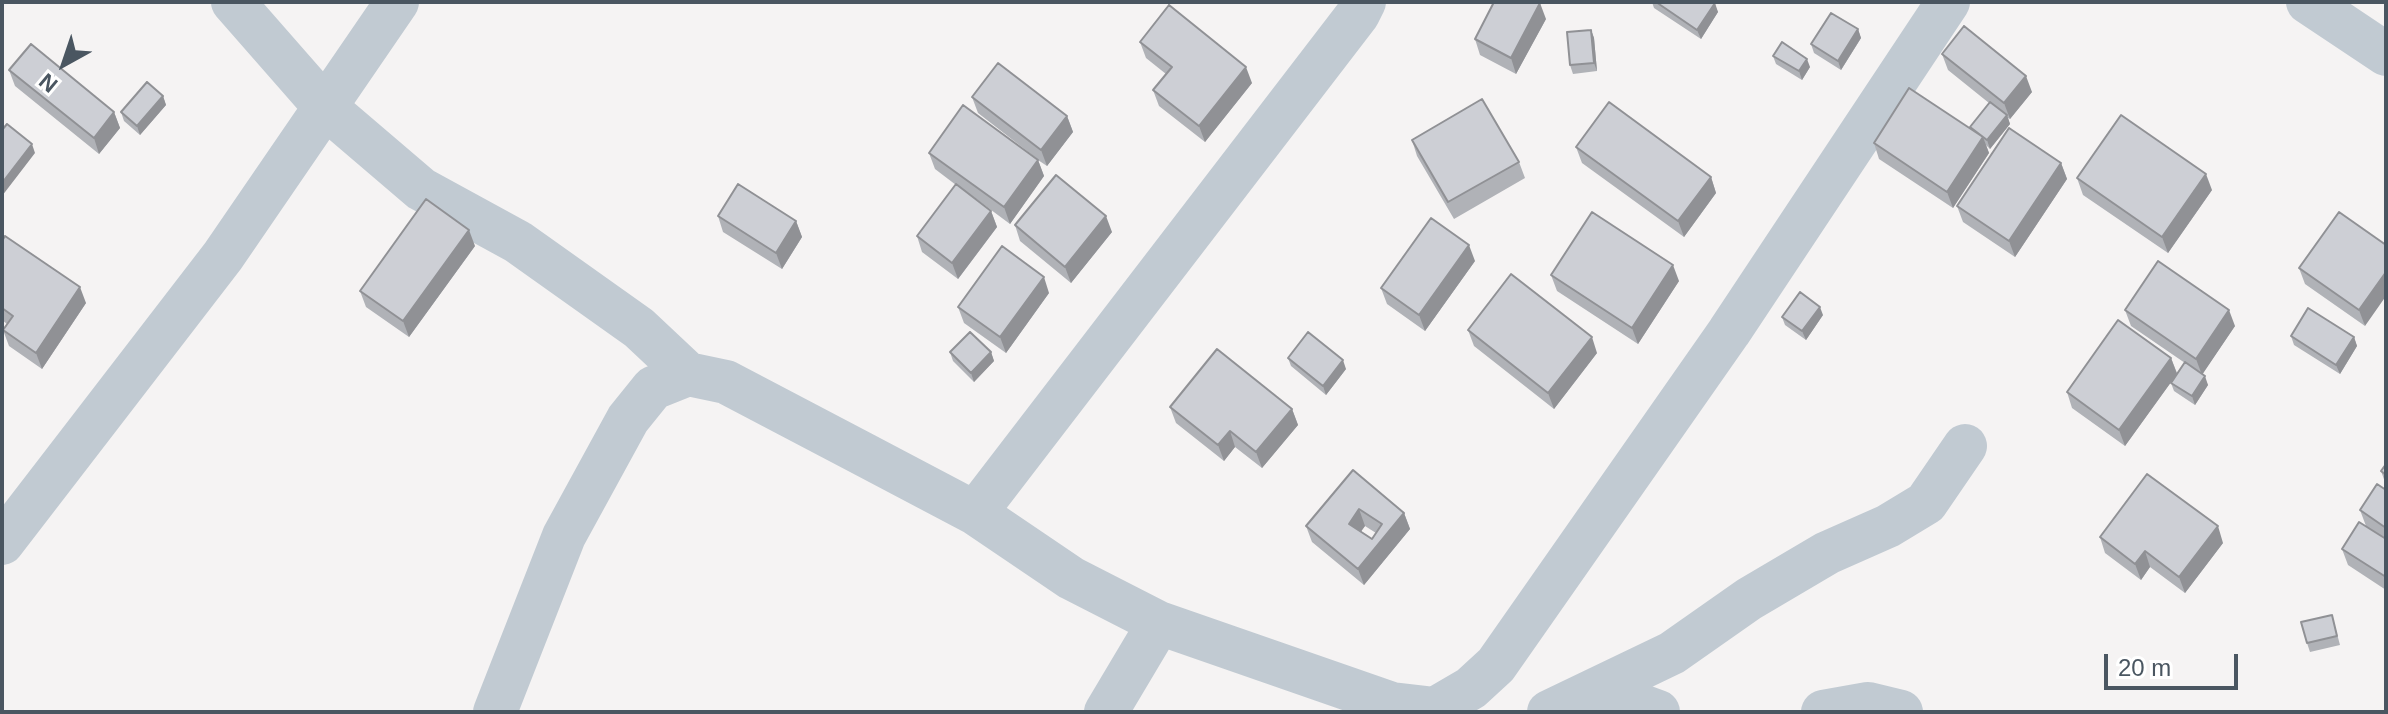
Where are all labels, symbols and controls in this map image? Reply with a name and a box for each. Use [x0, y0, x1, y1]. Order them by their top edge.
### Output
north arrow [24, 24, 104, 104]
text: N [34, 68, 62, 97]
scale bar [2108, 638, 2242, 688]
text: 20 m [2118, 654, 2171, 681]

